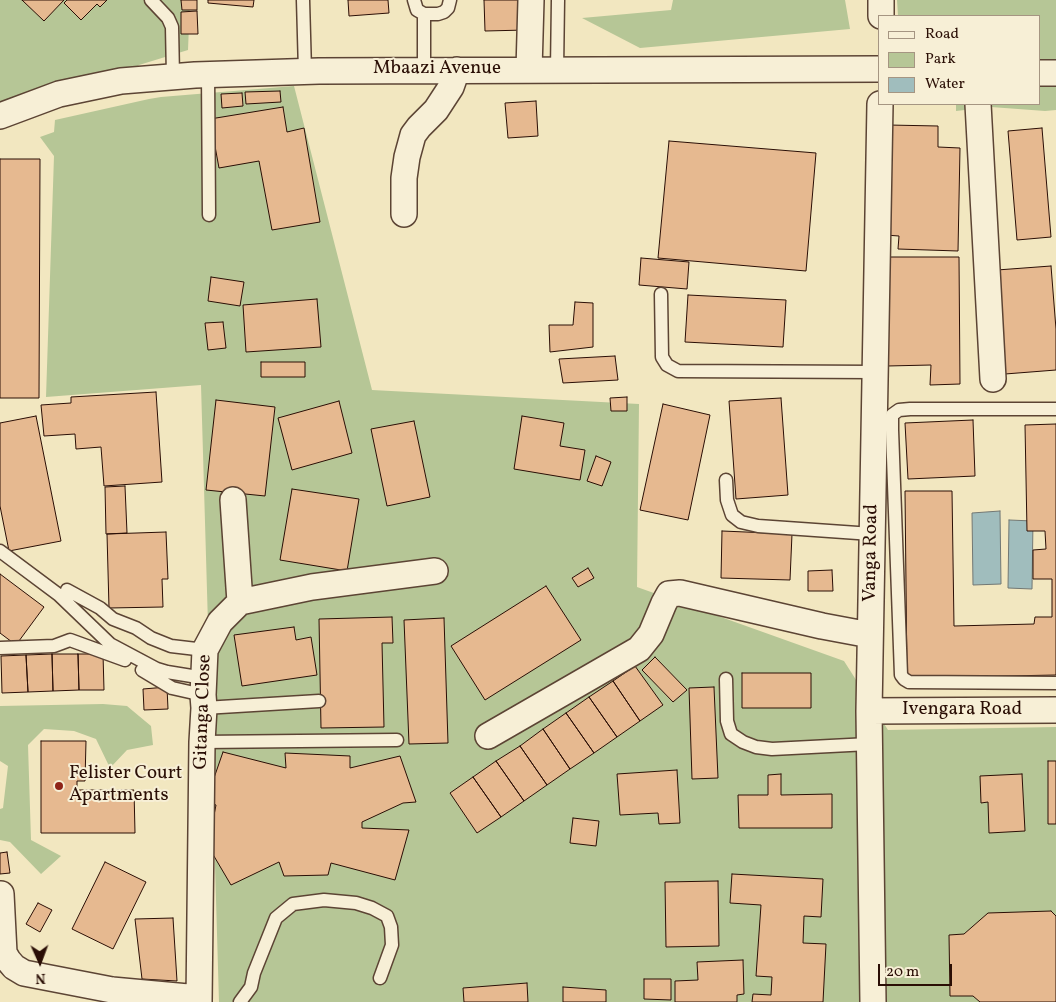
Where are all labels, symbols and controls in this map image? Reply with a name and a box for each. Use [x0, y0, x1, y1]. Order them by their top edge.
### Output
legend [878, 15, 1041, 105]
text: Road [925, 24, 959, 45]
text: Park [925, 49, 956, 70]
street label: Mbaazi Avenue [373, 59, 501, 81]
text: Water [925, 74, 965, 95]
street label: Vanga Road [860, 504, 884, 602]
street label: Gitanga Close [191, 654, 217, 770]
street label: Ivengara Road [902, 700, 1022, 722]
place label: Felister Court Apartments [69, 764, 182, 808]
marker: Felister Court Apartments [53, 780, 65, 792]
north arrow [15, 937, 65, 987]
scale bar [881, 954, 955, 986]
text: 20 m [886, 962, 919, 983]
text: N [35, 968, 46, 987]

